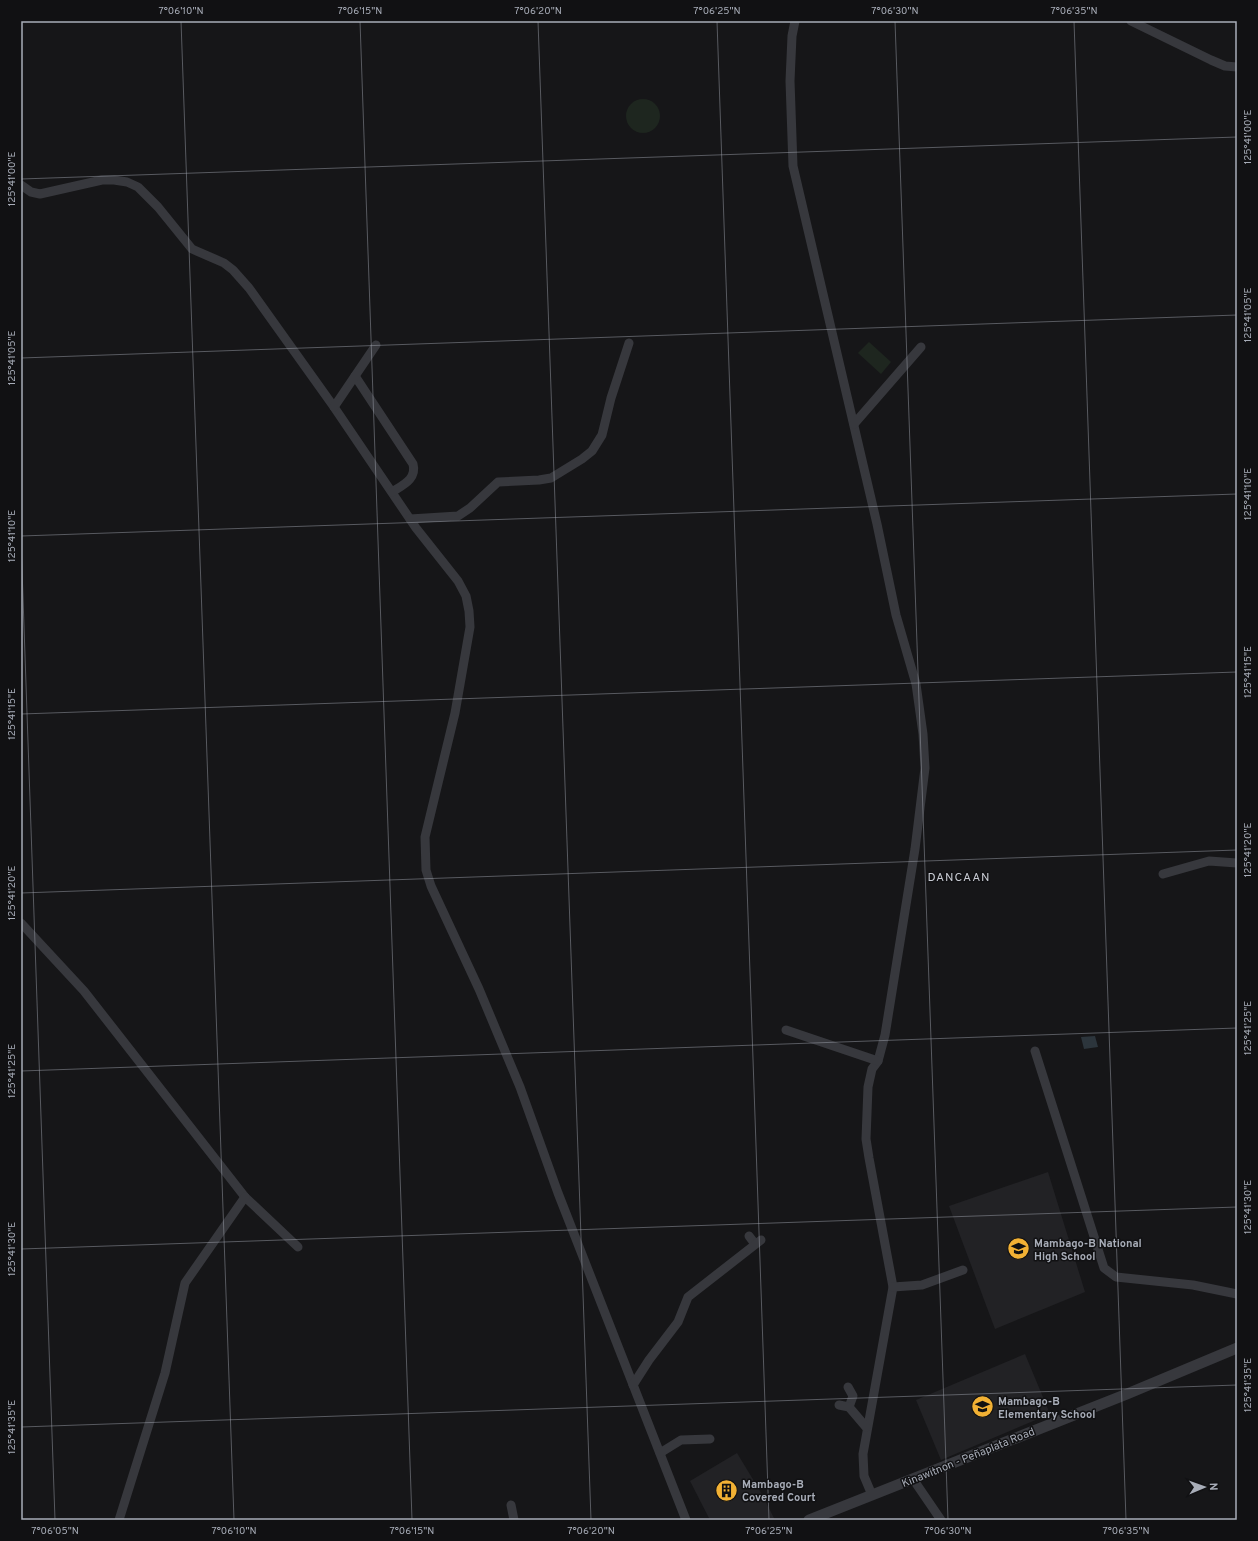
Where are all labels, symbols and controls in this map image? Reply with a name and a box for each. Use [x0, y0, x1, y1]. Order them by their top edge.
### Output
text: 7°06'10"N [158, 5, 204, 18]
text: 7°06'15"N [338, 5, 382, 18]
text: 7°06'20"N [514, 5, 562, 18]
text: 7°06'25"N [693, 5, 741, 18]
text: 7°06'30"N [871, 5, 919, 18]
text: 7°06'35"N [1050, 5, 1098, 18]
text: 125°41'00"E [1242, 109, 1255, 165]
text: 125°41'00"E [6, 151, 19, 207]
text: 125°41'05"E [1242, 288, 1255, 342]
text: 125°41'05"E [6, 331, 19, 385]
text: 125°41'10"E [1242, 468, 1255, 520]
text: 125°41'10"E [6, 510, 19, 562]
text: 125°41'15"E [1242, 646, 1255, 698]
text: 125°41'15"E [6, 688, 19, 740]
text: 125°41'20"E [1242, 823, 1255, 877]
text: 125°41'20"E [6, 866, 19, 920]
district label: DANCAAN [927, 870, 991, 886]
text: 125°41'25"E [1242, 1001, 1255, 1055]
text: 125°41'25"E [6, 1044, 19, 1098]
text: 125°41'30"E [1242, 1180, 1255, 1234]
text: 125°41'30"E [6, 1222, 19, 1276]
school or university icon: Mambago-B National High School [1006, 1236, 1032, 1262]
place label: Mambago-B National High School [1034, 1237, 1142, 1264]
text: 125°41'35"E [1242, 1358, 1255, 1412]
school or university icon: Mambago-B Elementary School [970, 1394, 996, 1420]
place label: Mambago-B Elementary School [998, 1395, 1095, 1422]
text: 125°41'35"E [6, 1400, 19, 1454]
street label: Kinawitnon - Peñaplata Road [900, 1425, 1037, 1491]
north arrow [1184, 1467, 1224, 1507]
building icon: Mambago-B Covered Court [714, 1477, 740, 1503]
place label: Mambago-B Covered Court [742, 1478, 816, 1505]
text: N [1206, 1482, 1220, 1491]
text: 7°06'05"N [31, 1525, 79, 1538]
text: 7°06'10"N [211, 1525, 257, 1538]
text: 7°06'15"N [390, 1525, 434, 1538]
text: 7°06'20"N [567, 1525, 615, 1538]
text: 7°06'25"N [745, 1525, 793, 1538]
text: 7°06'30"N [924, 1525, 972, 1538]
text: 7°06'35"N [1102, 1525, 1150, 1538]

